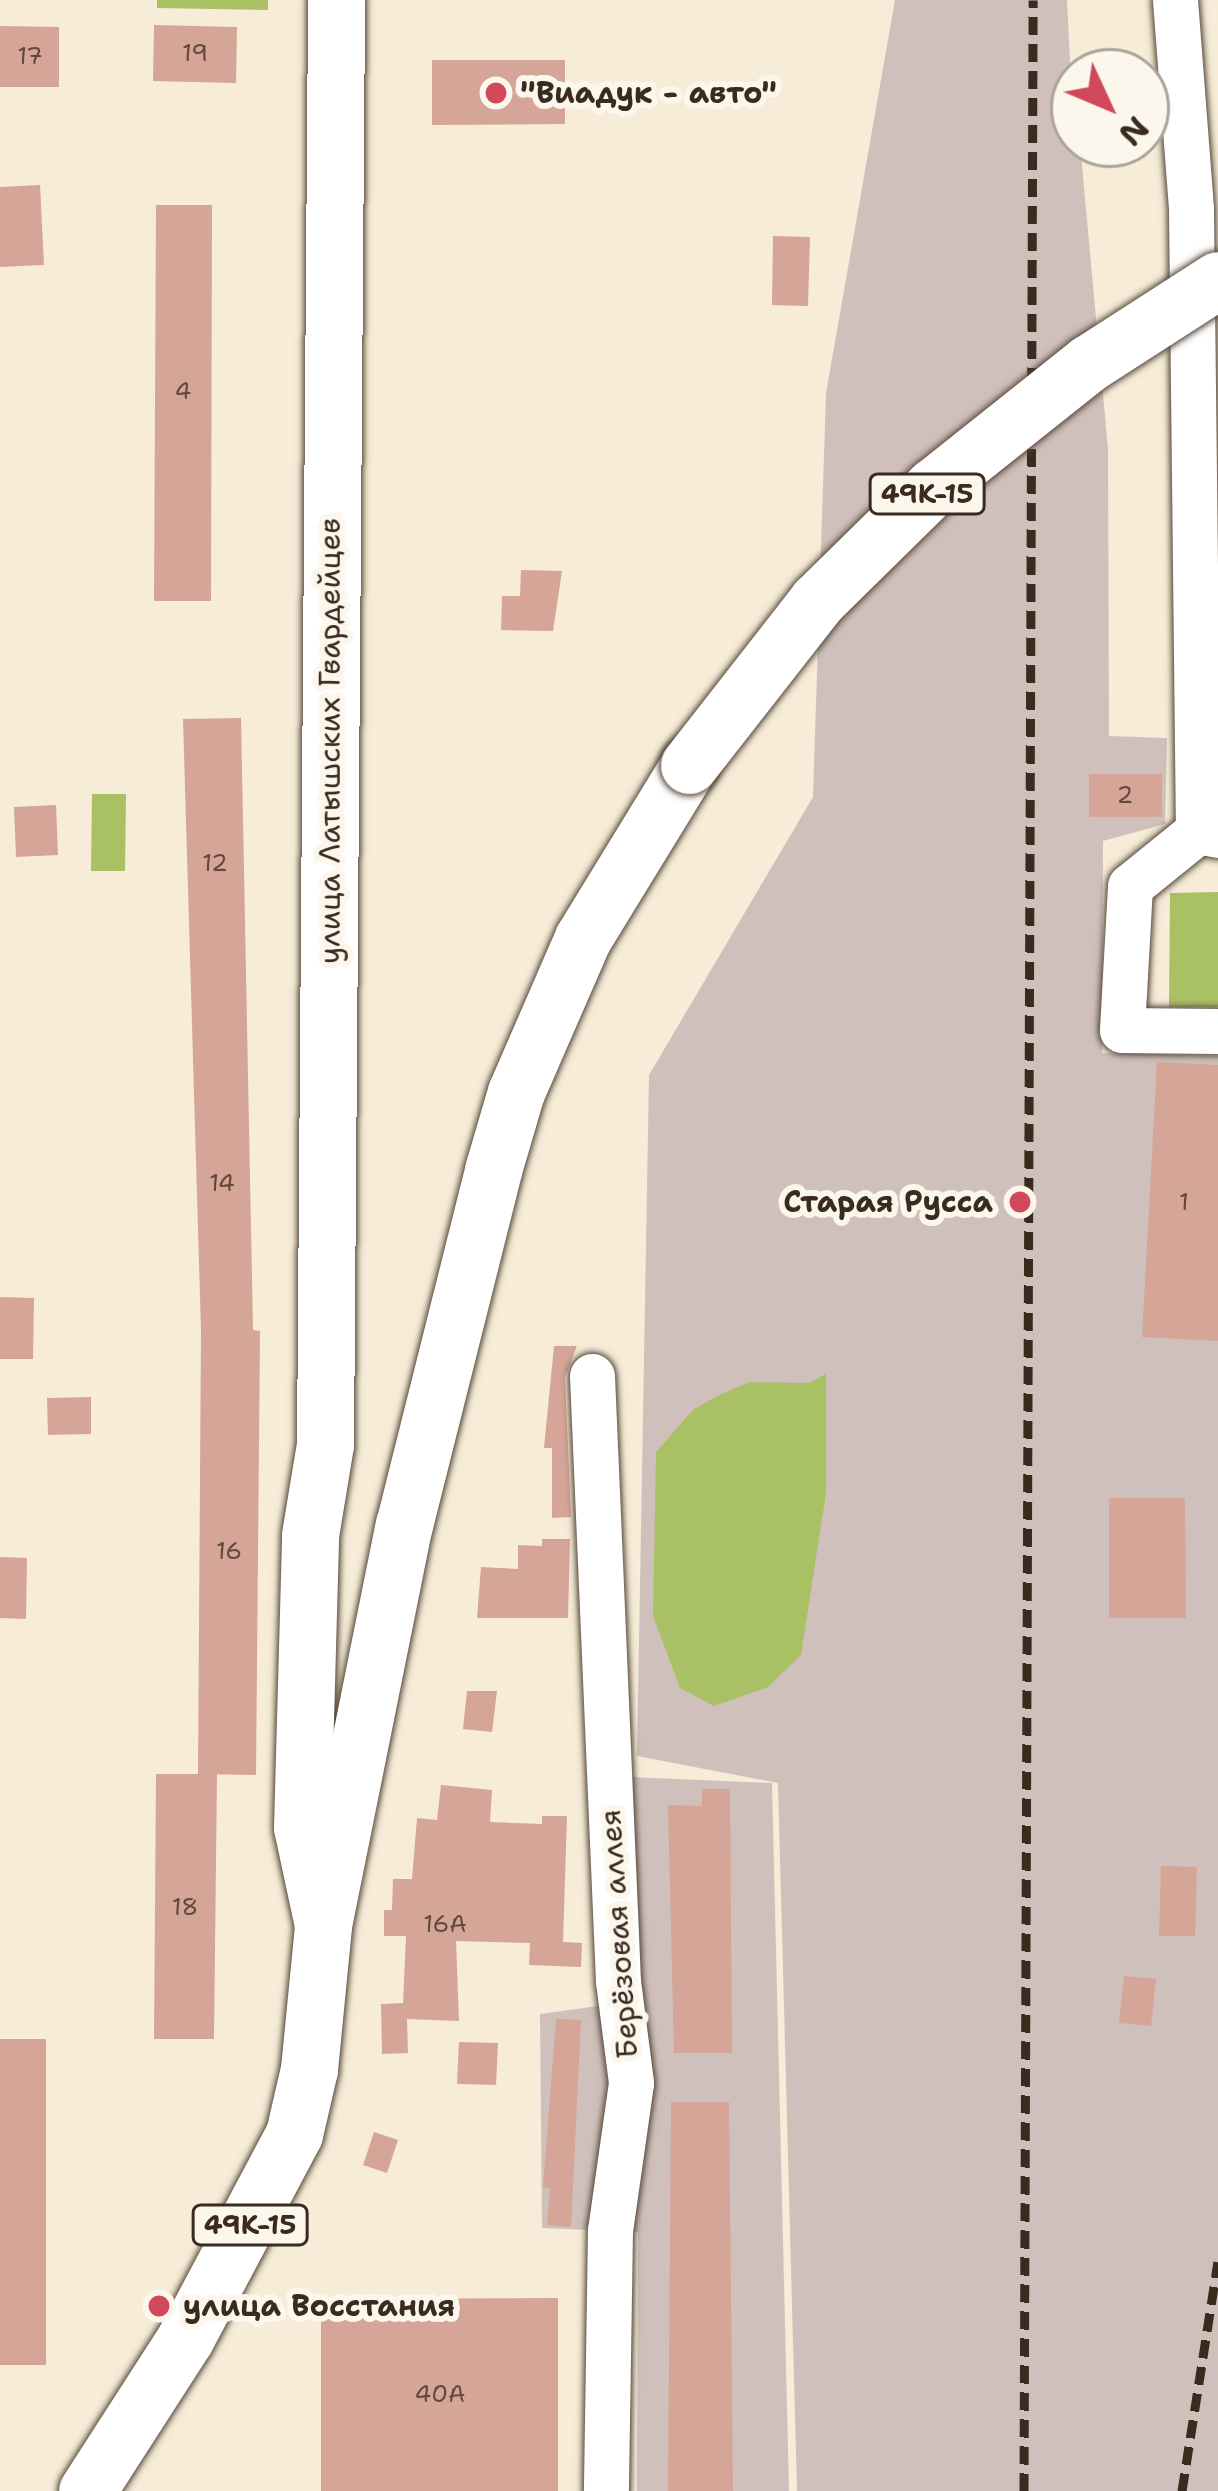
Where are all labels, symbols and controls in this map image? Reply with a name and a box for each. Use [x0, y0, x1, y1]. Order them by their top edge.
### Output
house number: 19 [182, 40, 208, 68]
house number: 17 [17, 43, 43, 71]
north arrow [1050, 48, 1170, 168]
place label: "Виадук - авто" [520, 75, 777, 111]
marker: "Виадук - авто" [483, 80, 509, 106]
text: N [1109, 106, 1159, 156]
house number: 4 [175, 378, 191, 406]
road number: 49К-15 [867, 473, 987, 515]
street label: улица Латышских Гвардейцев [312, 518, 348, 964]
house number: 2 [1117, 782, 1133, 810]
house number: 12 [202, 850, 228, 878]
house number: 14 [209, 1170, 235, 1198]
place label: Старая Русса [783, 1184, 993, 1220]
marker: Старая Русса [1004, 1186, 1036, 1218]
house number: 1 [1179, 1189, 1189, 1217]
house number: 16 [216, 1538, 242, 1566]
street label: Берёзовая аллея [592, 1808, 646, 2060]
house number: 18 [172, 1894, 198, 1922]
house number: 16А [423, 1911, 467, 1939]
road number: 49К-15 [190, 2204, 310, 2246]
place label: улица Восстания [183, 2288, 455, 2324]
marker: улица Восстания [146, 2293, 172, 2319]
house number: 40А [415, 2381, 465, 2409]

